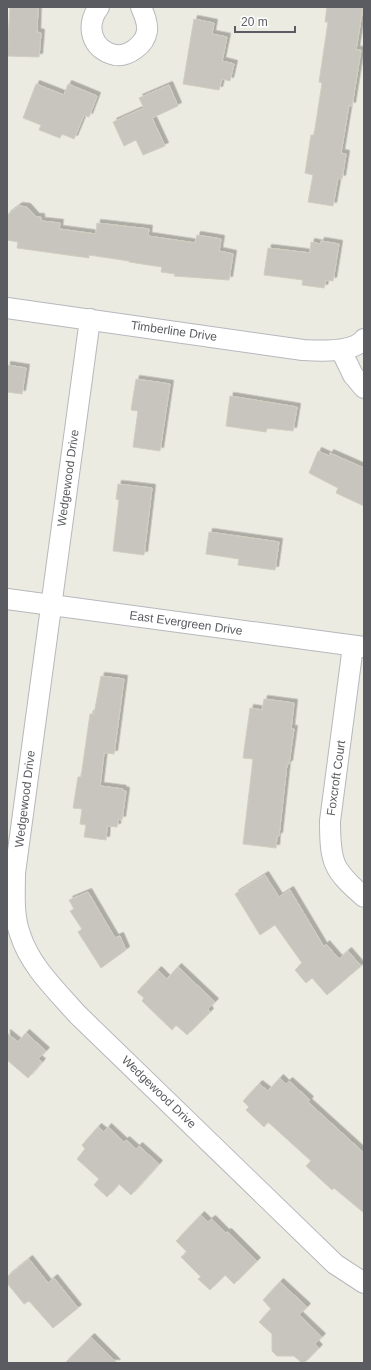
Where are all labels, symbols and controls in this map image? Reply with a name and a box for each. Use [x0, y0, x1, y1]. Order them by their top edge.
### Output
scale bar [235, 8, 295, 34]
text: 20 m [241, 15, 268, 29]
street label: Timberline Drive [130, 318, 218, 344]
street label: Wedgewood Drive [54, 428, 82, 527]
street label: East Evergreen Drive [129, 608, 244, 638]
street label: Foxcroft Court [324, 739, 348, 817]
street label: Wedgewood Drive [12, 749, 38, 848]
street label: Wedgewood Drive [119, 1053, 199, 1131]

